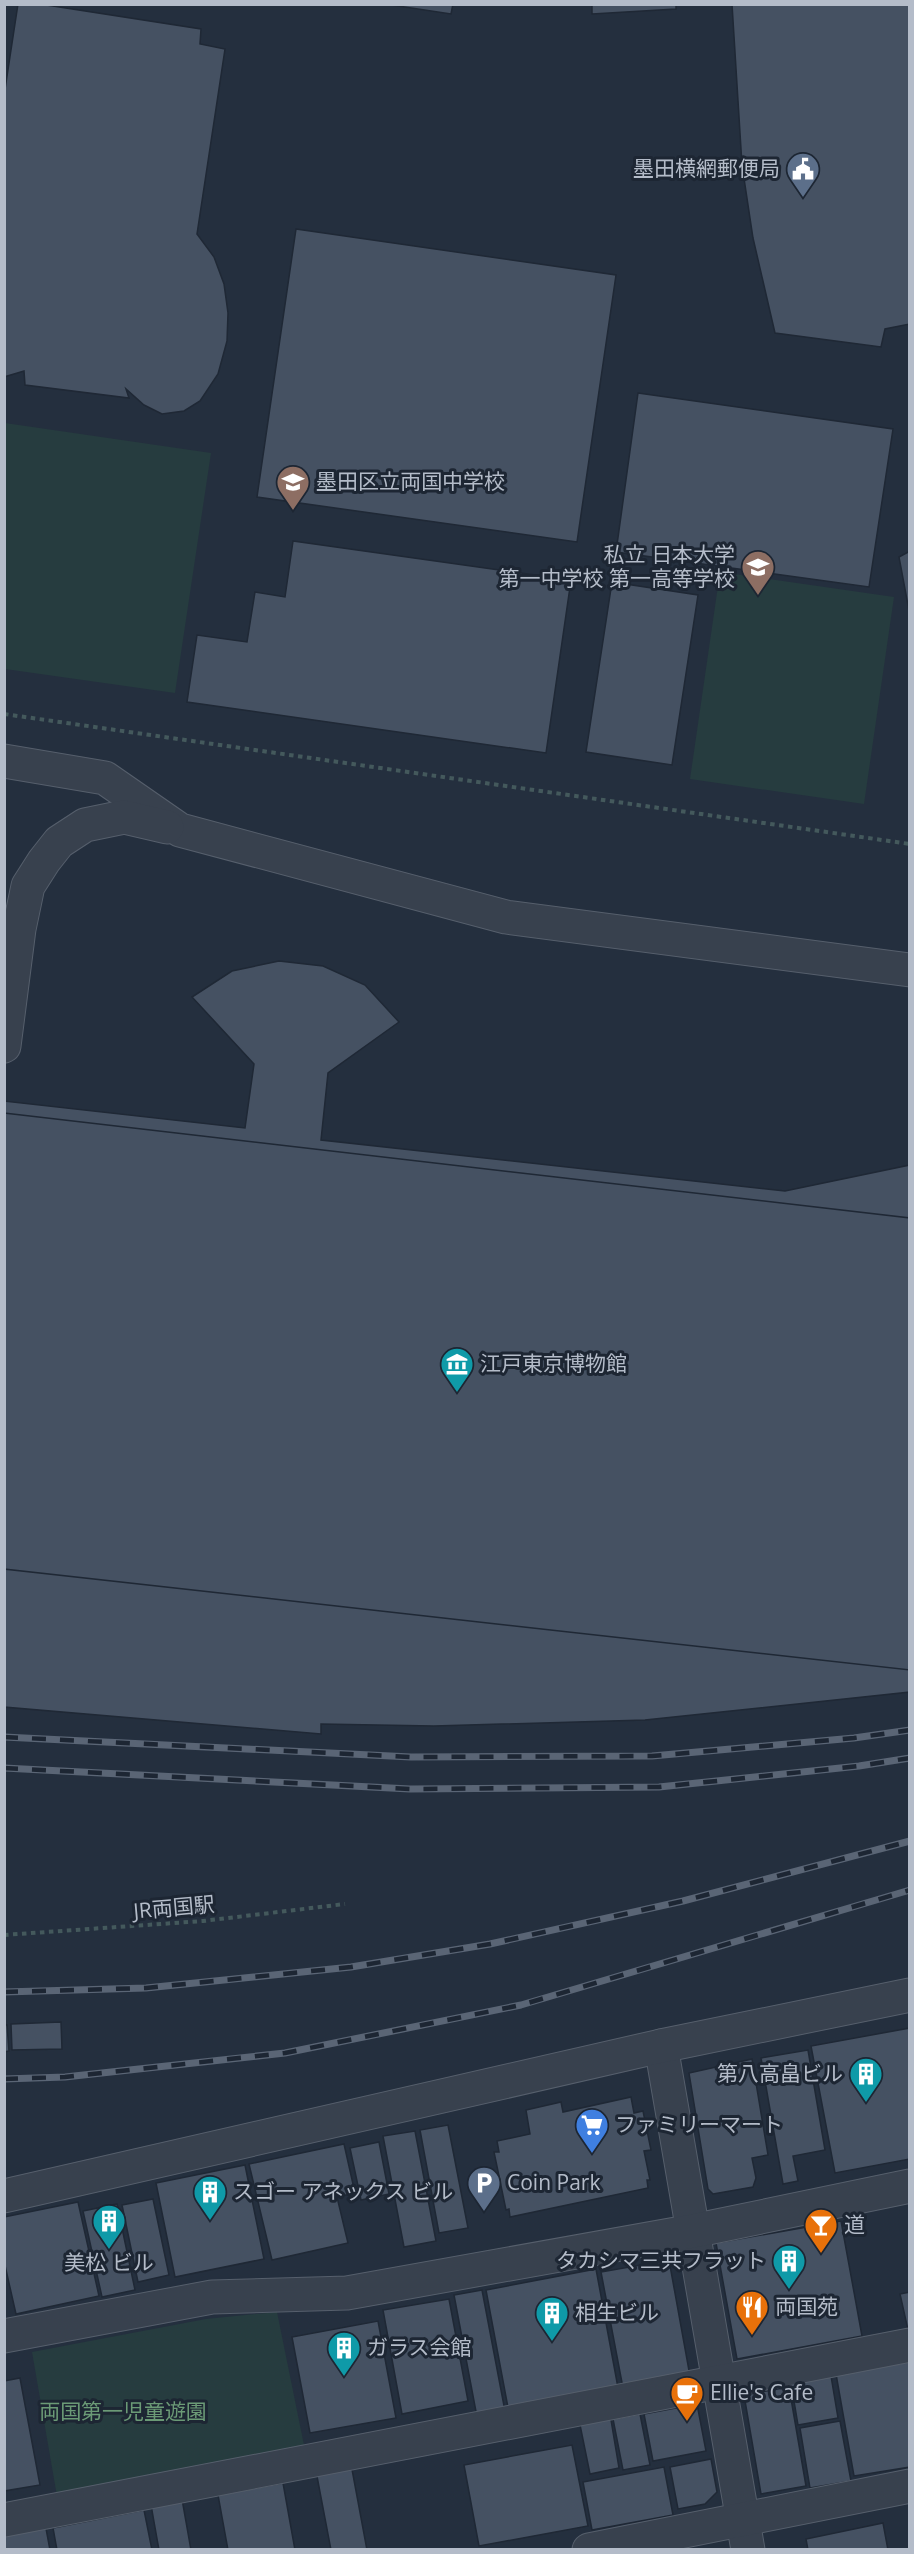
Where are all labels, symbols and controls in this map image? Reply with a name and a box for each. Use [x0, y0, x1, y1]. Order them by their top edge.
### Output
public building icon: 墨田横網郵便局 [785, 151, 821, 198]
place label: 墨田横網郵便局 [633, 154, 780, 182]
school or university icon: 墨田区立両国中学校 [275, 464, 311, 511]
place label: 墨田区立両国中学校 [316, 467, 505, 495]
place label: 私立 日本大学 第一中学校 第一高等学校 [499, 540, 735, 592]
school or university icon: 私立 日本大学 第一中学校 第一高等学校 [740, 549, 776, 596]
museum icon: 江戸東京博物館 [439, 1346, 475, 1393]
place label: 江戸東京博物館 [480, 1349, 627, 1377]
street label: JR両国駅 [130, 1890, 216, 1925]
building icon: 第八高畠ビル [848, 2056, 884, 2103]
place label: 第八高畠ビル [717, 2059, 843, 2087]
supermarket icon: ファミリーマート [574, 2107, 610, 2154]
place label: ファミリーマート [615, 2110, 783, 2138]
parking icon: Coin Park [466, 2165, 502, 2212]
place label: Coin Park [507, 2168, 600, 2196]
building icon: スゴー アネックス ビル [192, 2174, 228, 2221]
place label: スゴー アネックス ビル [233, 2177, 453, 2205]
building icon: 美松 ビル [91, 2203, 127, 2250]
bar icon: 道 [803, 2207, 839, 2254]
place label: 道 [844, 2210, 865, 2238]
building icon: タカシマ三共フラット [771, 2243, 807, 2290]
place label: タカシマ三共フラット [556, 2246, 766, 2274]
place label: 美松 ビル [64, 2248, 154, 2276]
restaurant icon: 両国苑 [734, 2289, 770, 2336]
place label: 両国苑 [775, 2292, 838, 2320]
building icon: 相生ビル [534, 2295, 570, 2342]
place label: 相生ビル [575, 2298, 659, 2326]
building icon: ガラス会館 [326, 2330, 362, 2377]
place label: ガラス会館 [367, 2333, 472, 2361]
cafe icon: Ellie's Cafe [669, 2375, 705, 2422]
place label: Ellie's Cafe [710, 2378, 813, 2406]
park label: 両国第一児童遊園 [39, 2397, 207, 2425]

